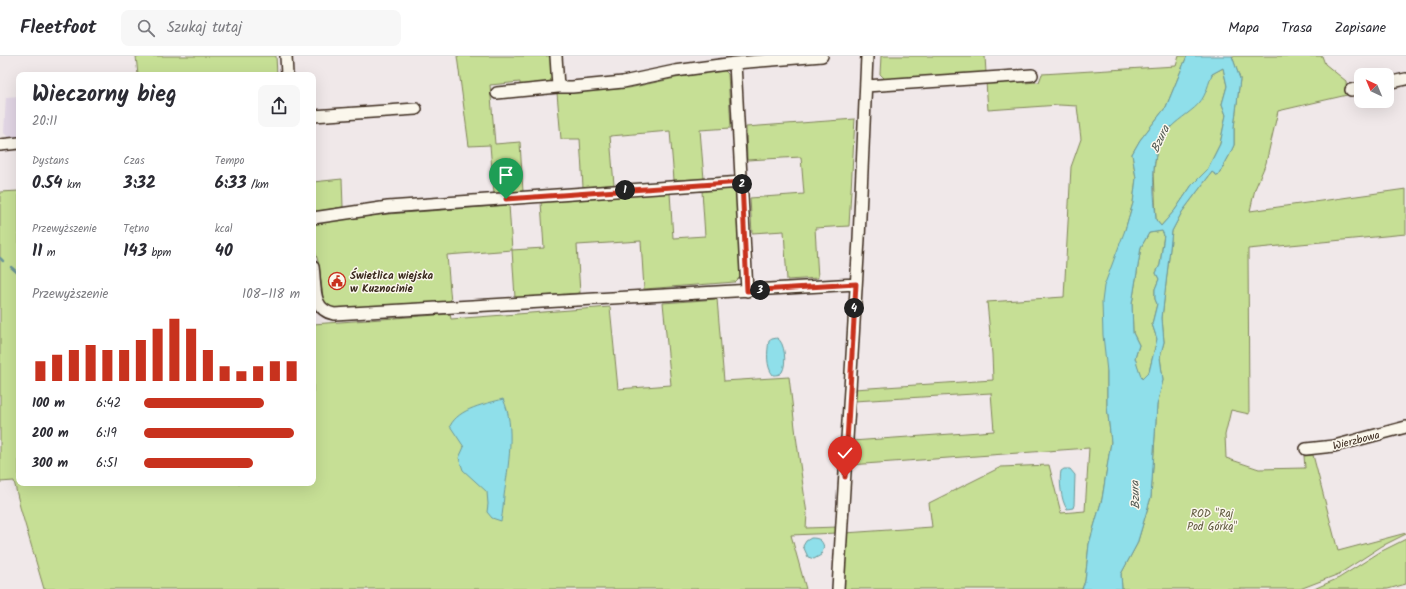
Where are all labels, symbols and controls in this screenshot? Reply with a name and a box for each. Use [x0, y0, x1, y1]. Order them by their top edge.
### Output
search box [121, 10, 401, 46]
text: Fleetfoot [20, 13, 97, 43]
text: Szukaj tutaj [167, 16, 242, 40]
icon: search [135, 17, 157, 39]
text: Mapa [1228, 17, 1259, 39]
text: Trasa [1281, 17, 1312, 39]
text: Zapisane [1334, 17, 1386, 39]
north arrow [1354, 68, 1394, 108]
map controls [1354, 68, 1394, 108]
text: Wieczorny bieg [32, 78, 177, 113]
button: share [258, 85, 300, 127]
text: 20:11 [32, 111, 57, 132]
water label: Bzura [1146, 121, 1176, 156]
text: Dystans [32, 152, 69, 170]
text: Czas [123, 152, 145, 170]
text: Tempo [215, 152, 245, 170]
pin [489, 158, 523, 199]
icon: arrive [495, 164, 517, 186]
text: 0.54 [32, 170, 63, 197]
text: 3:32 [123, 170, 156, 197]
text: 6:33 [215, 170, 247, 197]
pin: 2 [732, 174, 752, 194]
text: 2 [739, 175, 745, 193]
text: km [63, 176, 81, 194]
text: /km [247, 176, 269, 194]
pin: 1 [615, 180, 635, 200]
text: 1 [623, 181, 627, 199]
text: Przewyższenie [32, 220, 97, 238]
text: Tętno [123, 220, 149, 238]
text: kcal [215, 220, 233, 238]
text: 11 [32, 238, 42, 265]
text: 143 [123, 238, 147, 265]
text: 40 [215, 238, 233, 265]
text: m [42, 244, 55, 262]
text: bpm [147, 244, 171, 262]
place label: Świetlica wiejska w Kuznocinie [350, 267, 433, 298]
public building icon: Świetlica wiejska w Kuznocinie [327, 271, 347, 291]
pin: 3 [750, 280, 770, 300]
text: 3 [757, 281, 763, 299]
text: Przewyższenie [32, 284, 108, 305]
text: 108–118 m [242, 284, 300, 305]
pin: 4 [844, 298, 864, 318]
text: 4 [851, 299, 857, 317]
text: 100 m [32, 393, 65, 414]
text: 6:42 [96, 393, 121, 414]
text: 200 m [32, 423, 69, 444]
text: 6:19 [96, 423, 117, 444]
street label: Wierzbowa [1331, 426, 1382, 456]
pin [828, 436, 862, 477]
icon: check [834, 442, 856, 464]
text: 300 m [32, 453, 68, 474]
text: 6:51 [96, 453, 118, 474]
water label: Bzura [1125, 479, 1145, 509]
park label: ROD "Raj Pod Górką" [1187, 505, 1237, 536]

